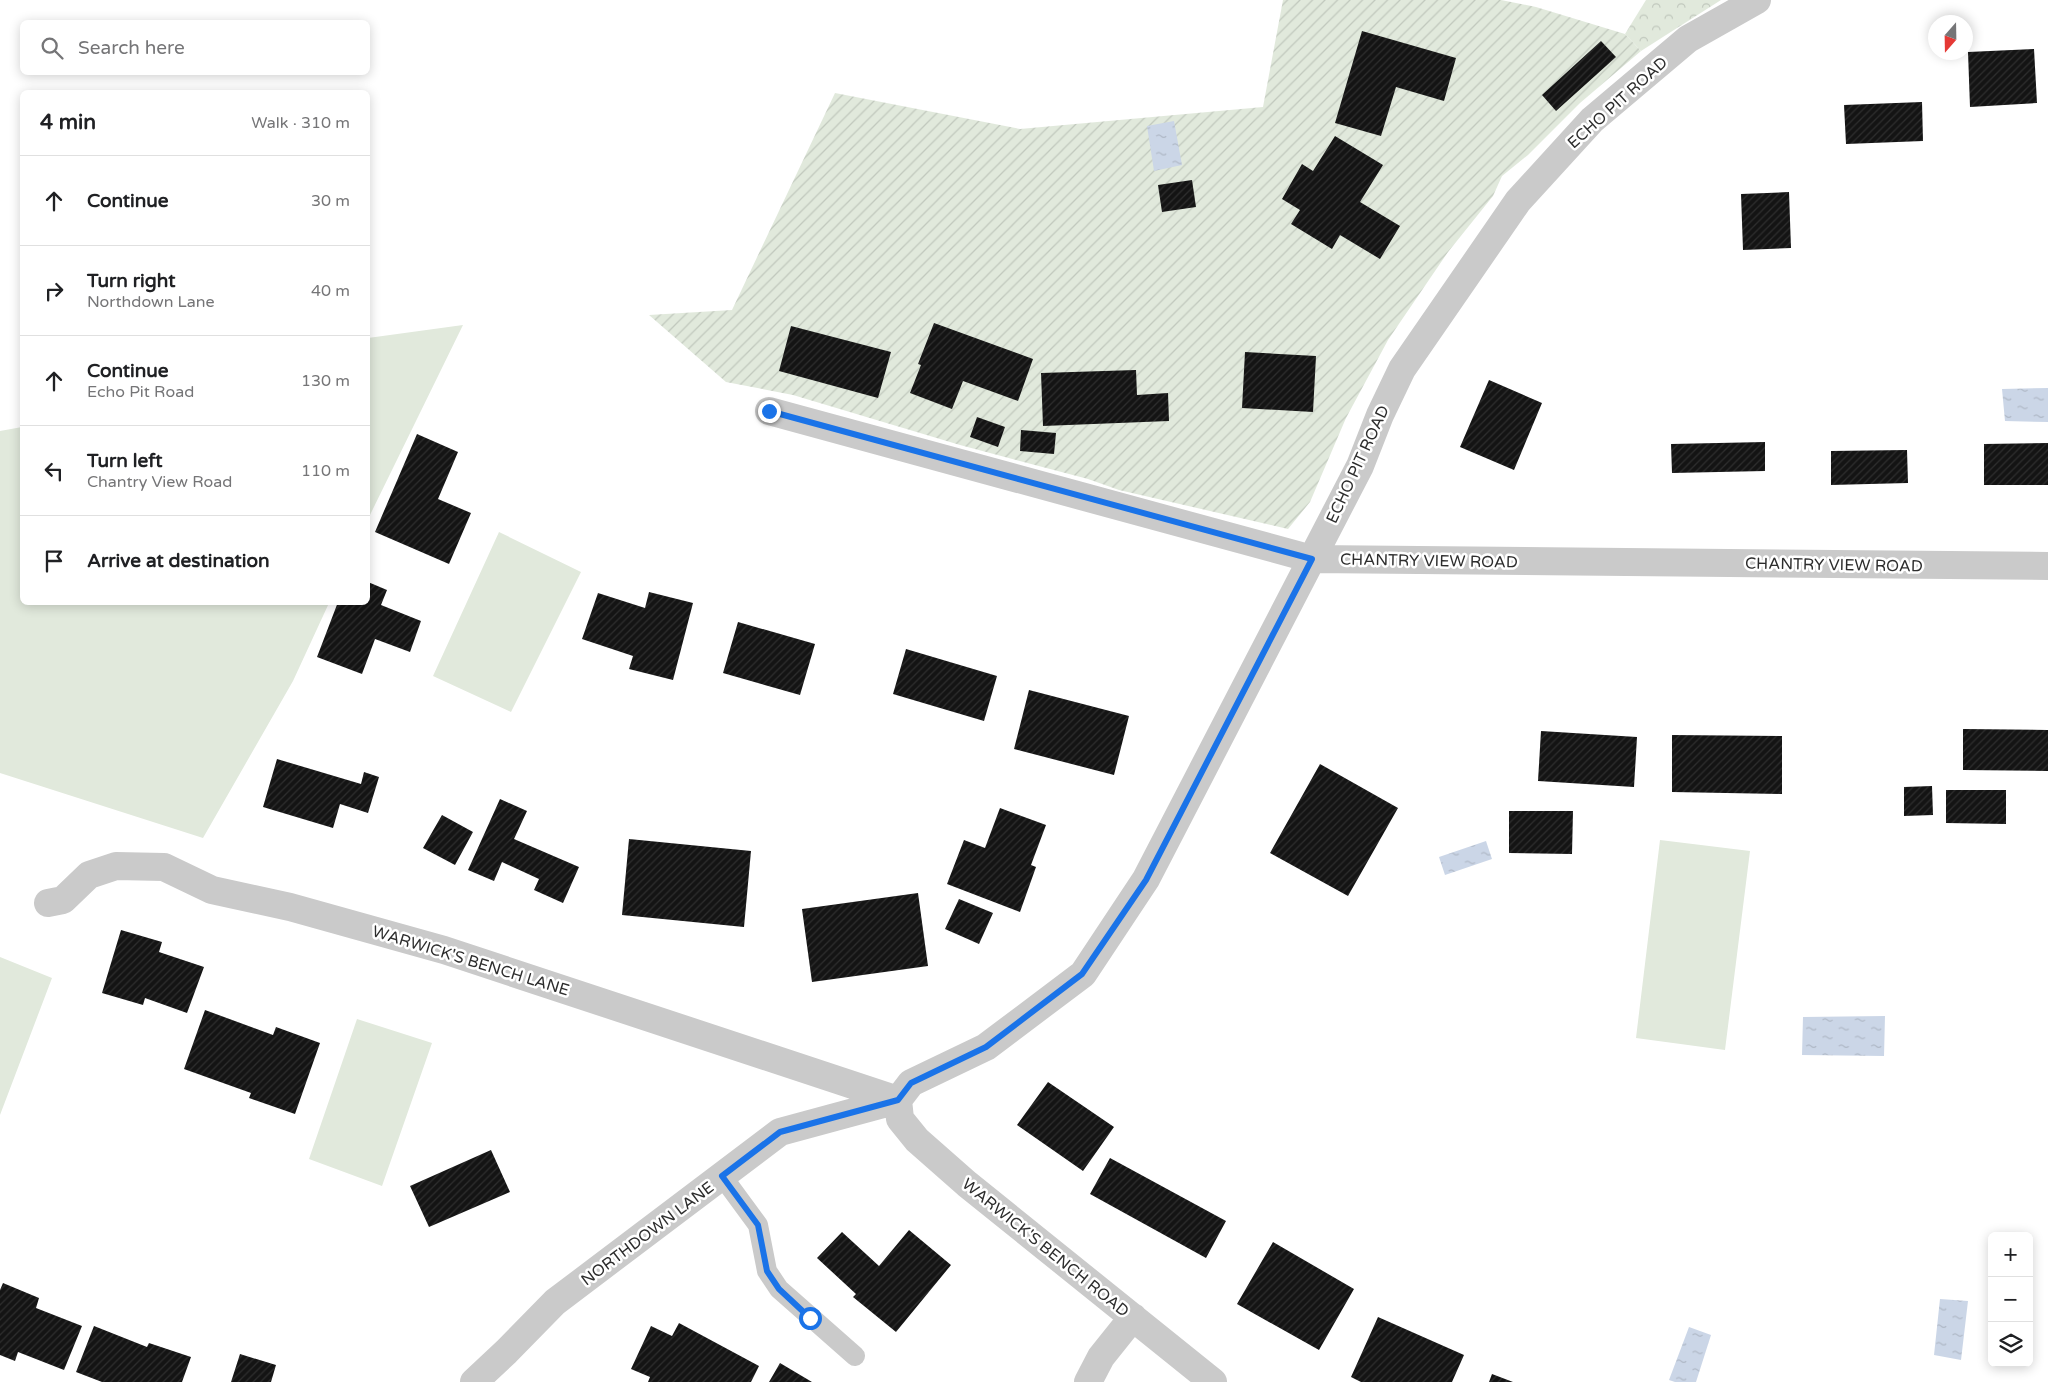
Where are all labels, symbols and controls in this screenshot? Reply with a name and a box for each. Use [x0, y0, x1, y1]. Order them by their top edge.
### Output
north arrow [1928, 15, 1973, 60]
search box [20, 20, 370, 75]
icon: search [38, 34, 66, 62]
text: Search here [78, 37, 185, 59]
street label: ECHO PIT ROAD [1564, 53, 1672, 153]
text: 4 min [40, 110, 96, 135]
text: Walk · 310 m [251, 113, 350, 133]
icon: ahead [40, 187, 68, 215]
text: Continue [87, 190, 169, 212]
text: 30 m [311, 191, 350, 211]
text: Turn right [87, 270, 175, 292]
icon: right [40, 277, 68, 305]
text: 40 m [311, 281, 350, 301]
text: Northdown Lane [87, 292, 215, 312]
text: Continue [87, 360, 169, 382]
icon: ahead [40, 367, 68, 395]
text: 130 m [301, 371, 350, 391]
text: Echo Pit Road [87, 382, 194, 402]
route end [758, 400, 781, 423]
street label: ECHO PIT ROAD [1322, 402, 1394, 527]
text: Turn left [87, 450, 163, 472]
icon: left [40, 457, 68, 485]
text: 110 m [301, 461, 350, 481]
text: Chantry View Road [87, 472, 232, 492]
icon: arrive [40, 547, 68, 575]
street label: CHANTRY VIEW ROAD [1340, 549, 1518, 573]
text: Arrive at destination [87, 550, 270, 572]
street label: CHANTRY VIEW ROAD [1745, 553, 1923, 577]
street label: WARWICK'S BENCH LANE [370, 921, 572, 1000]
street label: WARWICK'S BENCH ROAD [958, 1174, 1133, 1321]
street label: NORTHDOWN LANE [577, 1177, 718, 1290]
map controls [1988, 1232, 2033, 1367]
button: + [1988, 1232, 2033, 1277]
button: − [1988, 1277, 2033, 1322]
route start [799, 1307, 822, 1330]
button: layers [1988, 1322, 2033, 1367]

